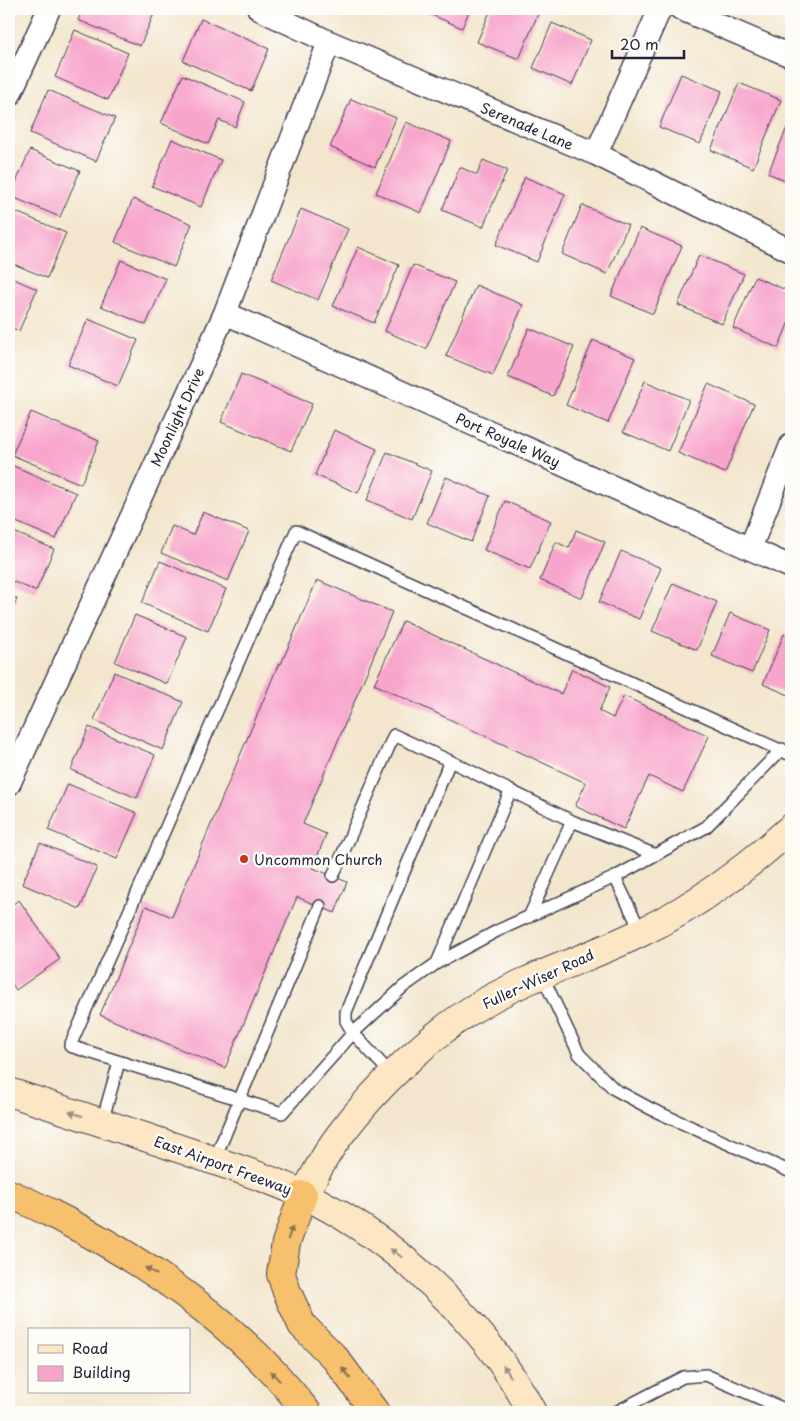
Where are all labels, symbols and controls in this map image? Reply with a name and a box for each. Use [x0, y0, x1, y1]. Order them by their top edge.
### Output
scale bar [612, 28, 685, 60]
text: 20 m [620, 32, 659, 55]
street label: Serenade Lane [477, 97, 577, 155]
street label: Moonlight Drive [145, 364, 209, 470]
street label: Port Royale Way [452, 408, 564, 472]
place label: Uncommon Church [254, 849, 383, 870]
marker: Uncommon Church [238, 853, 250, 865]
street label: Fuller-Wiser Road [479, 944, 597, 1014]
one-way arrow [68, 1109, 83, 1117]
street label: East Airport Freeway [151, 1130, 295, 1200]
one-way arrow [286, 1225, 294, 1240]
one-way arrow [389, 1248, 403, 1258]
one-way arrow [145, 1266, 158, 1275]
legend [28, 1328, 190, 1394]
text: Road [72, 1336, 108, 1359]
text: Building [72, 1360, 131, 1383]
one-way arrow [502, 1364, 512, 1378]
one-way arrow [341, 1366, 351, 1380]
one-way arrow [269, 1370, 281, 1382]

